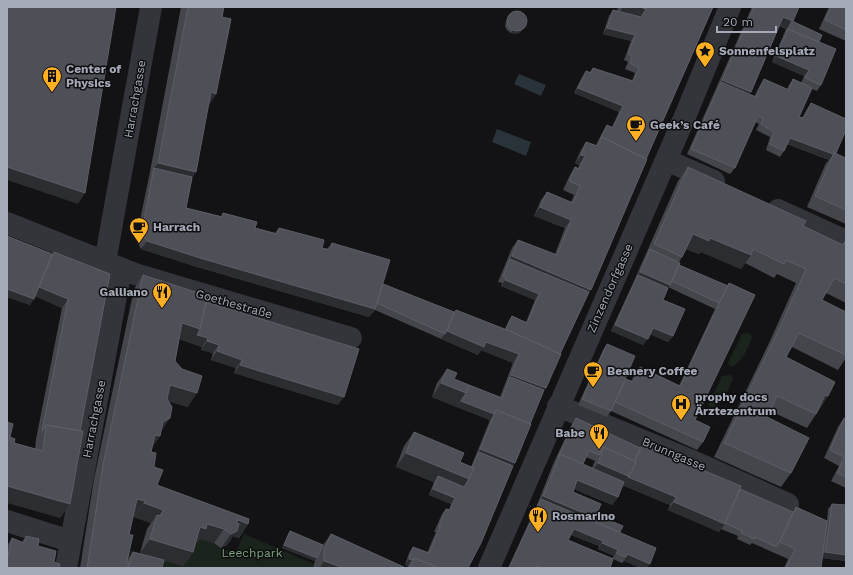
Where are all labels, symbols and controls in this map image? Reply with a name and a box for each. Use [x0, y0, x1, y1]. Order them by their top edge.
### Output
scale bar [717, 8, 776, 34]
text: 20 m [723, 15, 753, 29]
place icon: Sonnenfelsplatz [694, 40, 716, 68]
place label: Sonnenfelsplatz [719, 44, 815, 58]
street label: Harrachgasse [121, 59, 149, 139]
place label: Center of Physics [66, 62, 121, 90]
building icon: Center of Physics [41, 65, 63, 93]
cafe icon: Geek’s Café [625, 114, 647, 142]
place label: Geek’s Café [650, 118, 720, 132]
cafe icon: Harrach [128, 216, 150, 244]
place label: Harrach [153, 220, 200, 234]
street label: Zinzendorfgasse [584, 241, 636, 335]
restaurant icon: Galliano [151, 281, 173, 309]
place label: Galliano [99, 285, 148, 299]
street label: Goethestraße [194, 286, 274, 322]
cafe icon: Beanery Coffee [582, 360, 604, 388]
place label: Beanery Coffee [607, 364, 698, 378]
street label: Harrachgasse [80, 379, 108, 459]
place label: prophy docs Ärztezentrum [695, 390, 776, 418]
hospital icon: prophy docs Ärztezentrum [670, 393, 692, 421]
restaurant icon: Babe [588, 422, 610, 450]
place label: Babe [555, 426, 585, 440]
street label: Brunngasse [640, 434, 708, 474]
restaurant icon: Rosmarino [527, 505, 549, 533]
place label: Rosmarino [552, 509, 615, 523]
park label: Leechpark [221, 546, 283, 560]

